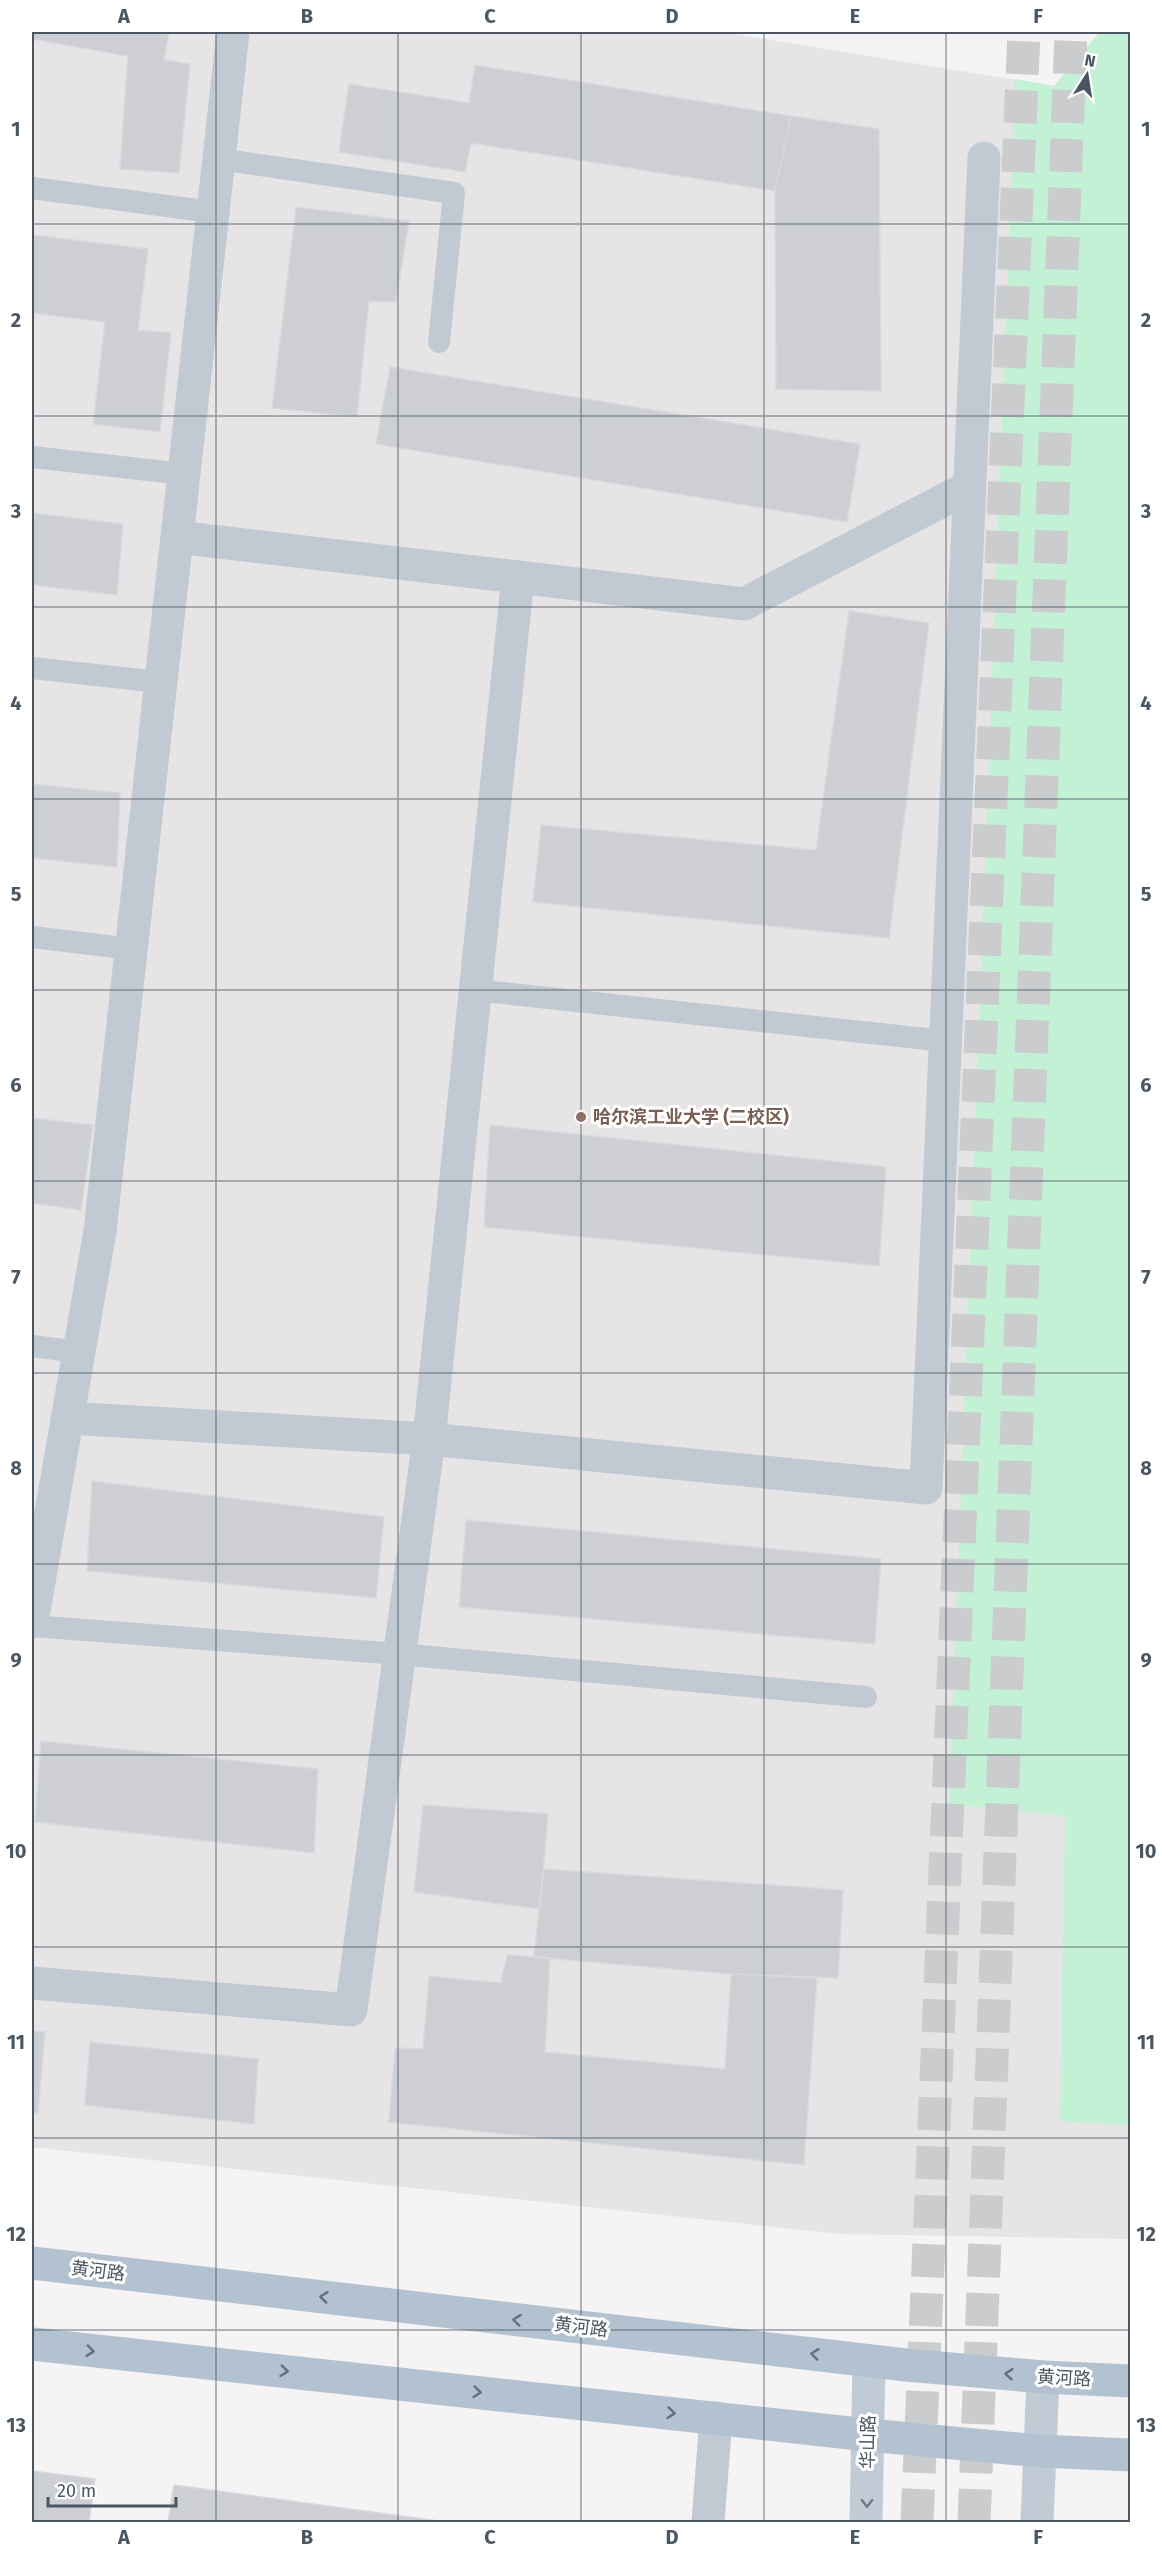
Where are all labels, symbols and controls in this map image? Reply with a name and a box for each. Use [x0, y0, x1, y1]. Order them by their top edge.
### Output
text: A [117, 4, 131, 28]
text: B [301, 4, 313, 28]
text: C [484, 4, 496, 28]
text: D [665, 4, 679, 28]
text: E [850, 4, 860, 28]
text: F [1033, 4, 1043, 28]
north arrow [1057, 45, 1117, 105]
text: N [1083, 50, 1097, 71]
text: 1 [11, 117, 21, 141]
text: 1 [1141, 117, 1151, 141]
text: 2 [11, 308, 21, 332]
text: 2 [1141, 308, 1151, 332]
text: 3 [10, 499, 21, 523]
text: 3 [1140, 499, 1151, 523]
text: 4 [10, 691, 22, 715]
text: 4 [1140, 691, 1152, 715]
text: 5 [11, 882, 22, 906]
text: 5 [1141, 882, 1152, 906]
text: 6 [10, 1073, 22, 1097]
text: 6 [1140, 1073, 1152, 1097]
place label: 哈尔滨工业大学 (二校区) [593, 1106, 789, 1128]
marker: 哈尔滨工业大学 (二校区) [574, 1110, 588, 1124]
text: 7 [11, 1265, 21, 1289]
text: 7 [1141, 1265, 1151, 1289]
text: 8 [10, 1456, 22, 1480]
text: 8 [1140, 1456, 1152, 1480]
text: 9 [10, 1648, 22, 1672]
text: 9 [1140, 1648, 1152, 1672]
text: 10 [6, 1839, 26, 1863]
text: 10 [1136, 1839, 1156, 1863]
text: 11 [7, 2030, 25, 2054]
text: 11 [1137, 2030, 1155, 2054]
text: 12 [6, 2222, 26, 2246]
text: 12 [1136, 2222, 1156, 2246]
street label: 黄河路 [70, 2257, 126, 2285]
one-way arrow [319, 2291, 328, 2304]
street label: 黄河路 [553, 2313, 609, 2341]
one-way arrow [513, 2314, 522, 2327]
one-way arrow [85, 2344, 94, 2356]
one-way arrow [811, 2349, 820, 2361]
one-way arrow [279, 2365, 288, 2377]
street label: 黄河路 [1036, 2366, 1092, 2390]
one-way arrow [1005, 2368, 1014, 2381]
one-way arrow [473, 2385, 482, 2398]
one-way arrow [667, 2406, 676, 2419]
text: 13 [6, 2413, 26, 2437]
text: 13 [1136, 2413, 1156, 2437]
street label: 华山路 [857, 2415, 879, 2469]
scale bar [48, 2470, 176, 2508]
text: 20 m [57, 2480, 96, 2502]
one-way arrow [860, 2499, 873, 2508]
text: A [117, 2525, 131, 2549]
text: B [301, 2525, 313, 2549]
text: C [484, 2525, 496, 2549]
text: D [665, 2525, 679, 2549]
text: E [850, 2525, 860, 2549]
text: F [1033, 2525, 1043, 2549]

